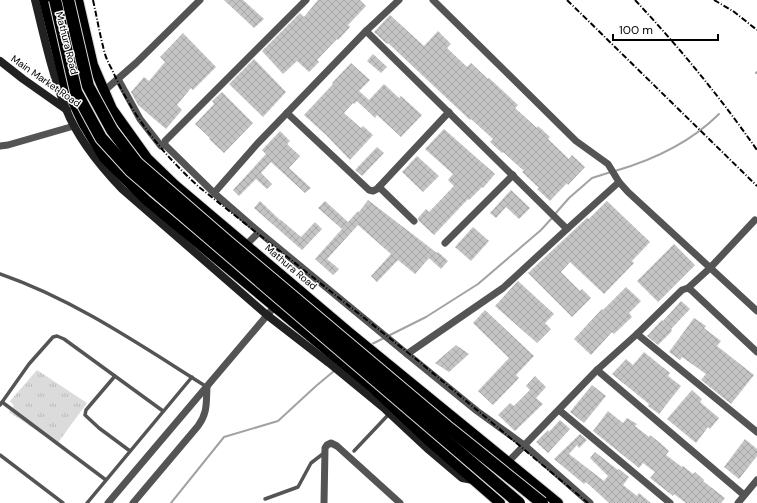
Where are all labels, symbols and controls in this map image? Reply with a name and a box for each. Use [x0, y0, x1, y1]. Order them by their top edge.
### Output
street label: Mathura Road [53, 10, 81, 76]
scale bar [613, 16, 718, 42]
text: 100 m [619, 22, 653, 38]
street label: Main Market Road [9, 52, 83, 110]
street label: Mathura Road [262, 241, 320, 293]

